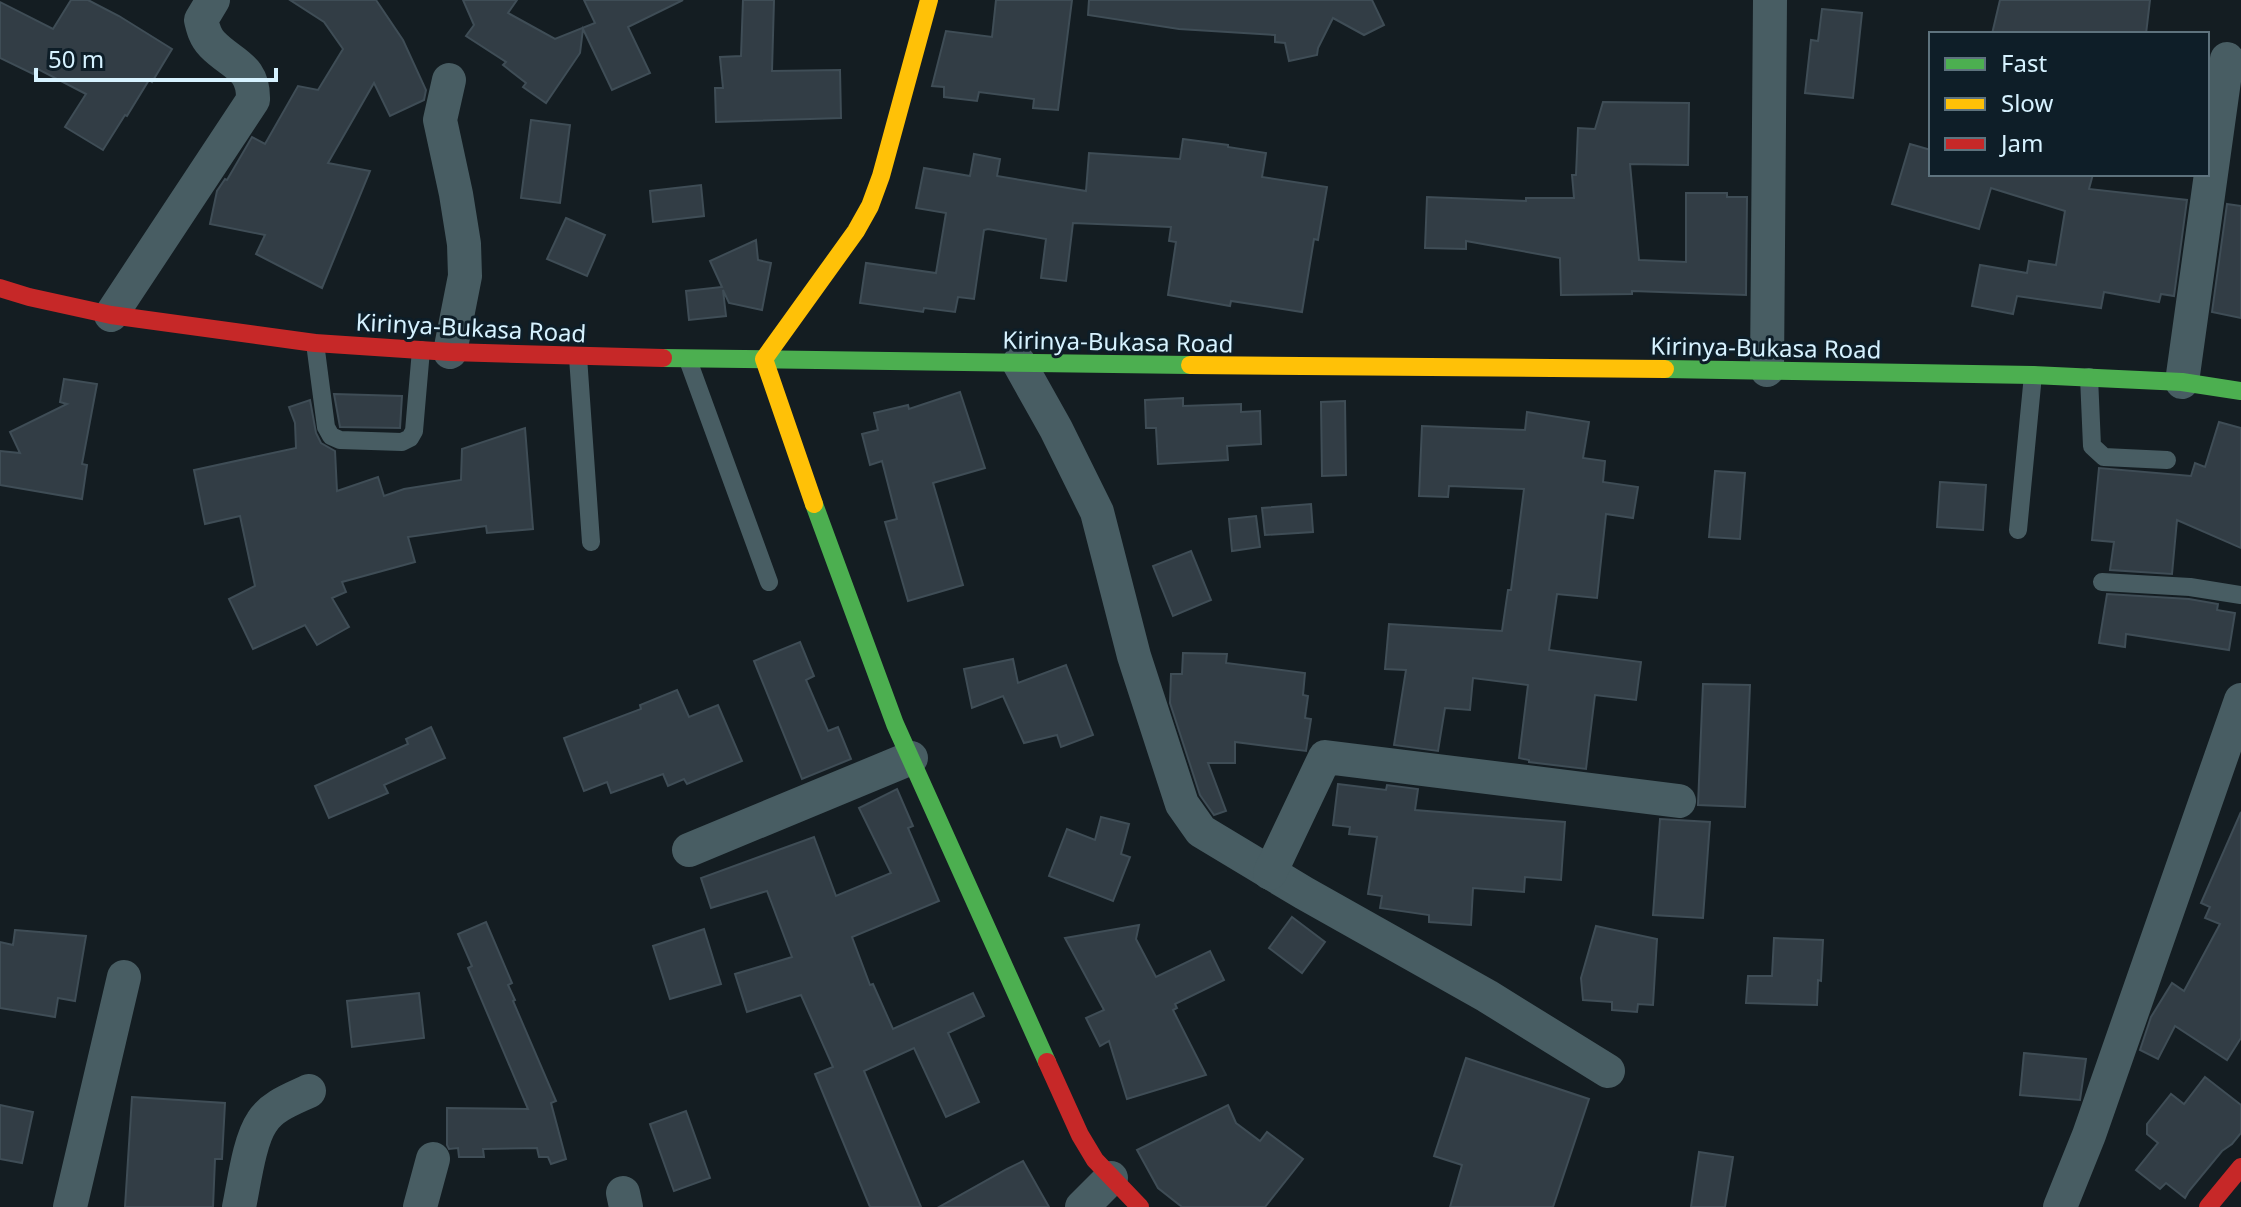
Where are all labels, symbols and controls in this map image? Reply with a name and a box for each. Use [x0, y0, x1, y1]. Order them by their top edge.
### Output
scale bar [36, 32, 276, 82]
legend [1929, 32, 2209, 176]
text: 50 m [48, 42, 104, 75]
text: Fast [2001, 46, 2047, 79]
text: Slow [2001, 86, 2053, 119]
text: Jam [1999, 126, 2043, 159]
street label: Kirinya-Bukasa Road [355, 304, 587, 350]
street label: Kirinya-Bukasa Road [1002, 322, 1234, 360]
street label: Kirinya-Bukasa Road [1650, 328, 1882, 366]

